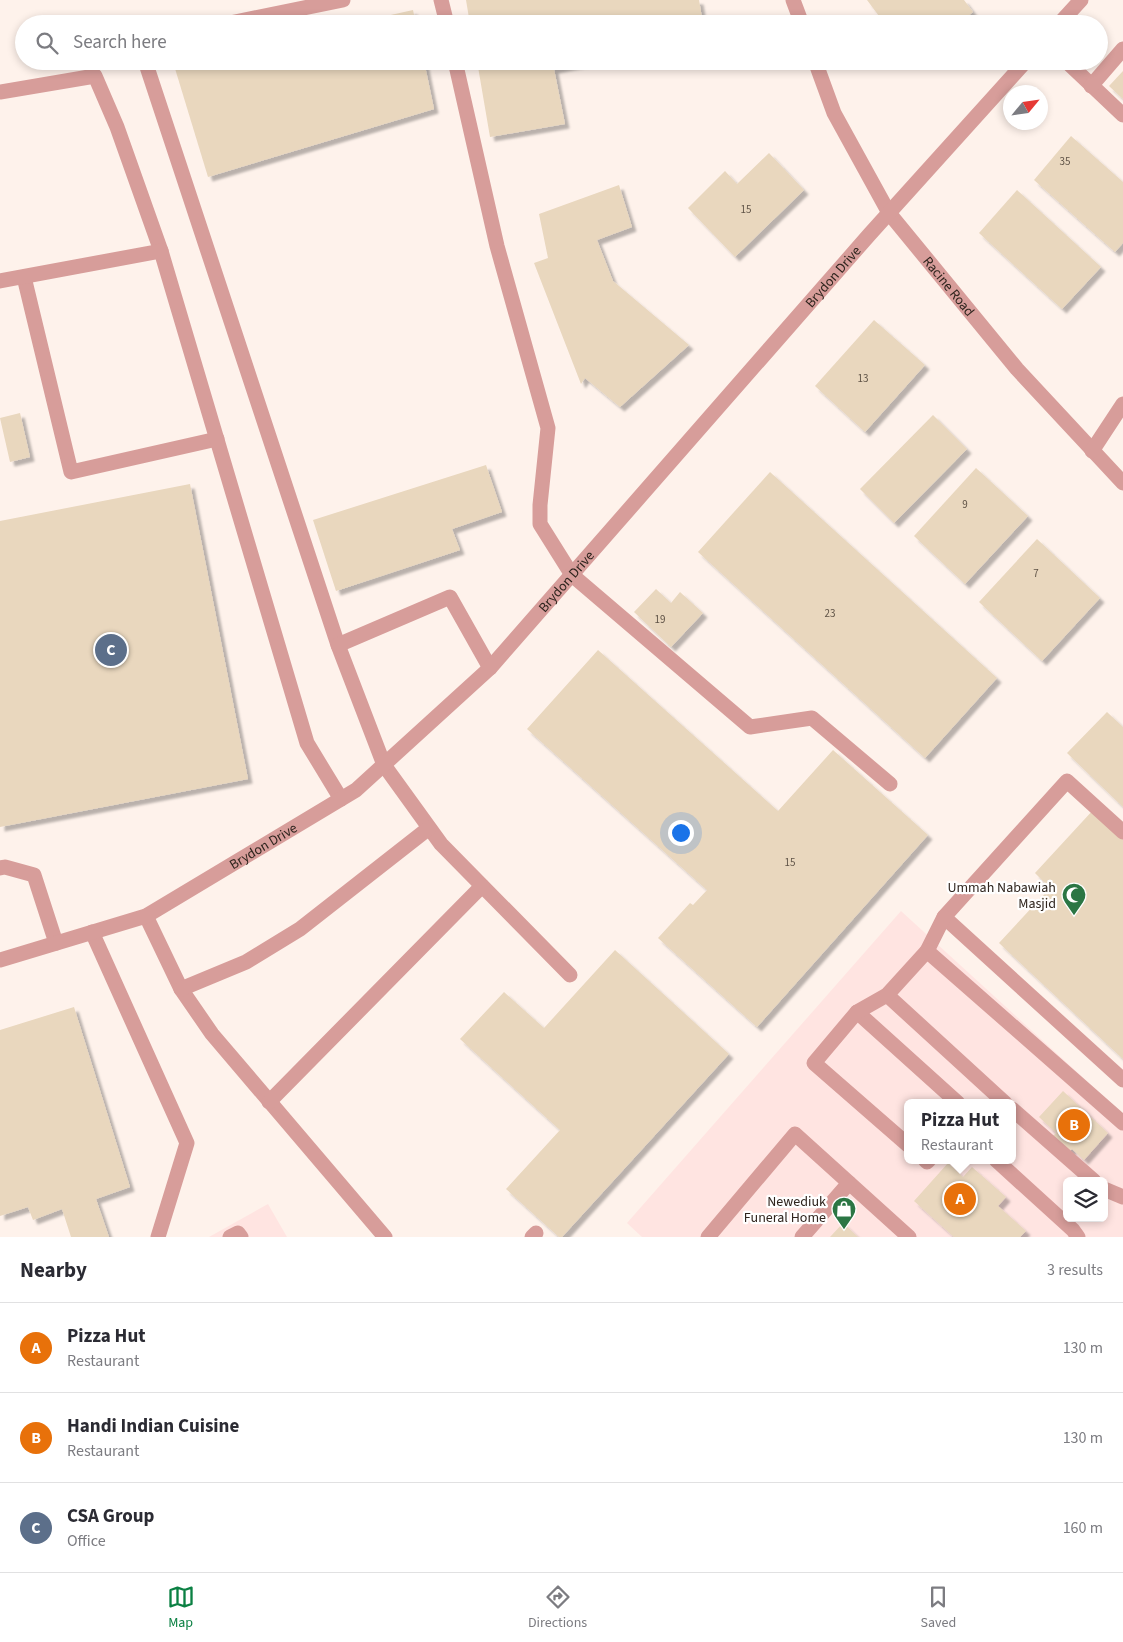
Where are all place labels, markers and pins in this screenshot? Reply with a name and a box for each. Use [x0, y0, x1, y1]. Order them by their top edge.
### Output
pin: C [95, 631, 127, 669]
place label: Ummah Nabawiah Masjid [947, 878, 1056, 914]
mosque icon: Ummah Nabawiah Masjid [1061, 882, 1087, 916]
pin: B [1058, 1106, 1090, 1144]
pin: A [944, 1180, 976, 1218]
place label: Newediuk Funeral Home [744, 1192, 826, 1228]
shop icon: Newediuk Funeral Home [831, 1196, 857, 1230]

